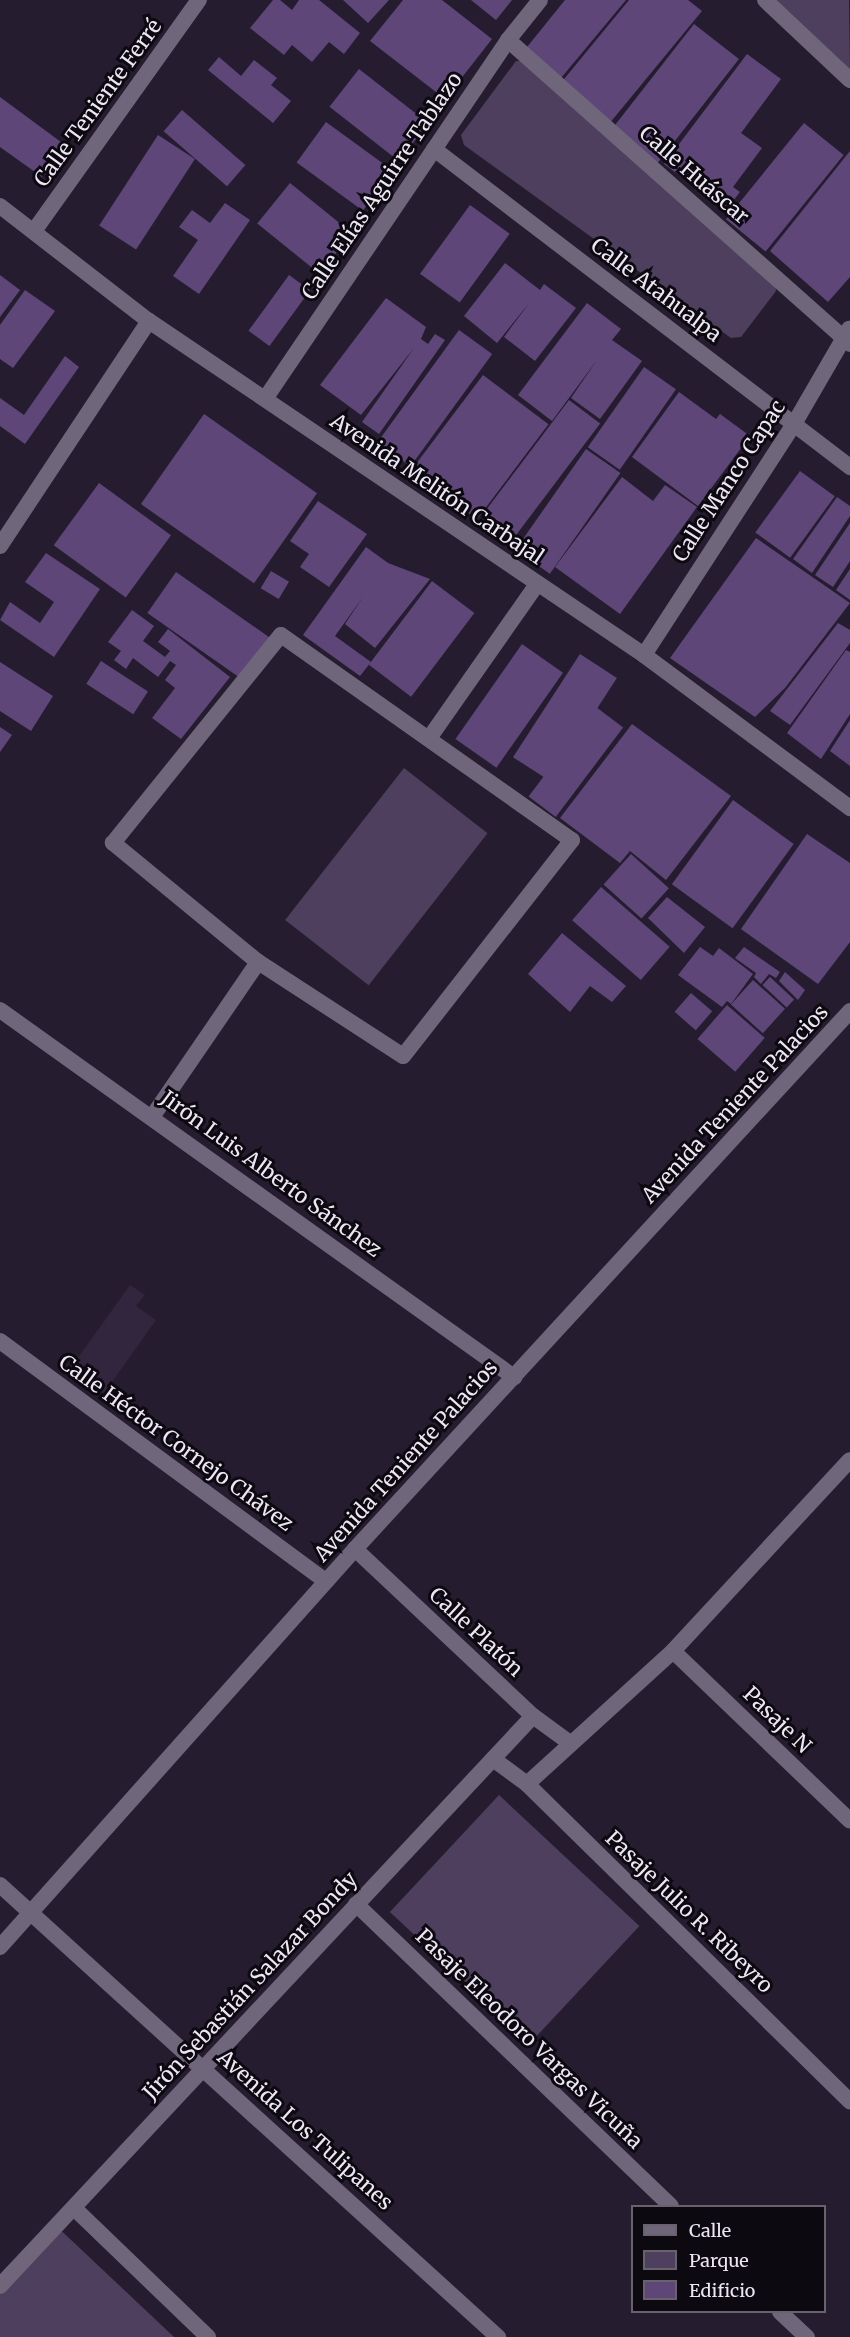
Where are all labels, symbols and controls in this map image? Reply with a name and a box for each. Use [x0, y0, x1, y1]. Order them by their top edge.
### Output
street label: Calle Teniente Ferré [29, 15, 167, 191]
street label: Calle Elías Aguirre Tablazo [296, 68, 468, 304]
street label: Calle Huáscar [634, 121, 754, 229]
street label: Calle Atahualpa [586, 233, 726, 347]
street label: Calle Manco Capac [667, 395, 791, 567]
street label: Avenida Melitón Carbajal [326, 408, 548, 570]
street label: Avenida Teniente Palacios [636, 1000, 834, 1208]
street label: Jirón Luis Alberto Sánchez [156, 1085, 386, 1263]
street label: Calle Héctor Cornejo Chávez [54, 1350, 298, 1536]
street label: Avenida Teniente Palacios [309, 1355, 503, 1567]
street label: Calle Platón [424, 1582, 528, 1682]
street label: Pasaje N [738, 1681, 816, 1759]
street label: Pasaje Julio R. Ribeyro [600, 1826, 778, 1998]
street label: Jirón Sebastián Salazar Bondy [138, 1867, 362, 2105]
street label: Pasaje Eleodoro Vargas Vicuña [410, 1924, 648, 2154]
street label: Avenida Los Tulipanes [212, 2045, 398, 2215]
legend [631, 2205, 826, 2313]
text: Calle [689, 2219, 731, 2242]
text: Parque [689, 2249, 749, 2272]
text: Edificio [689, 2279, 755, 2302]

